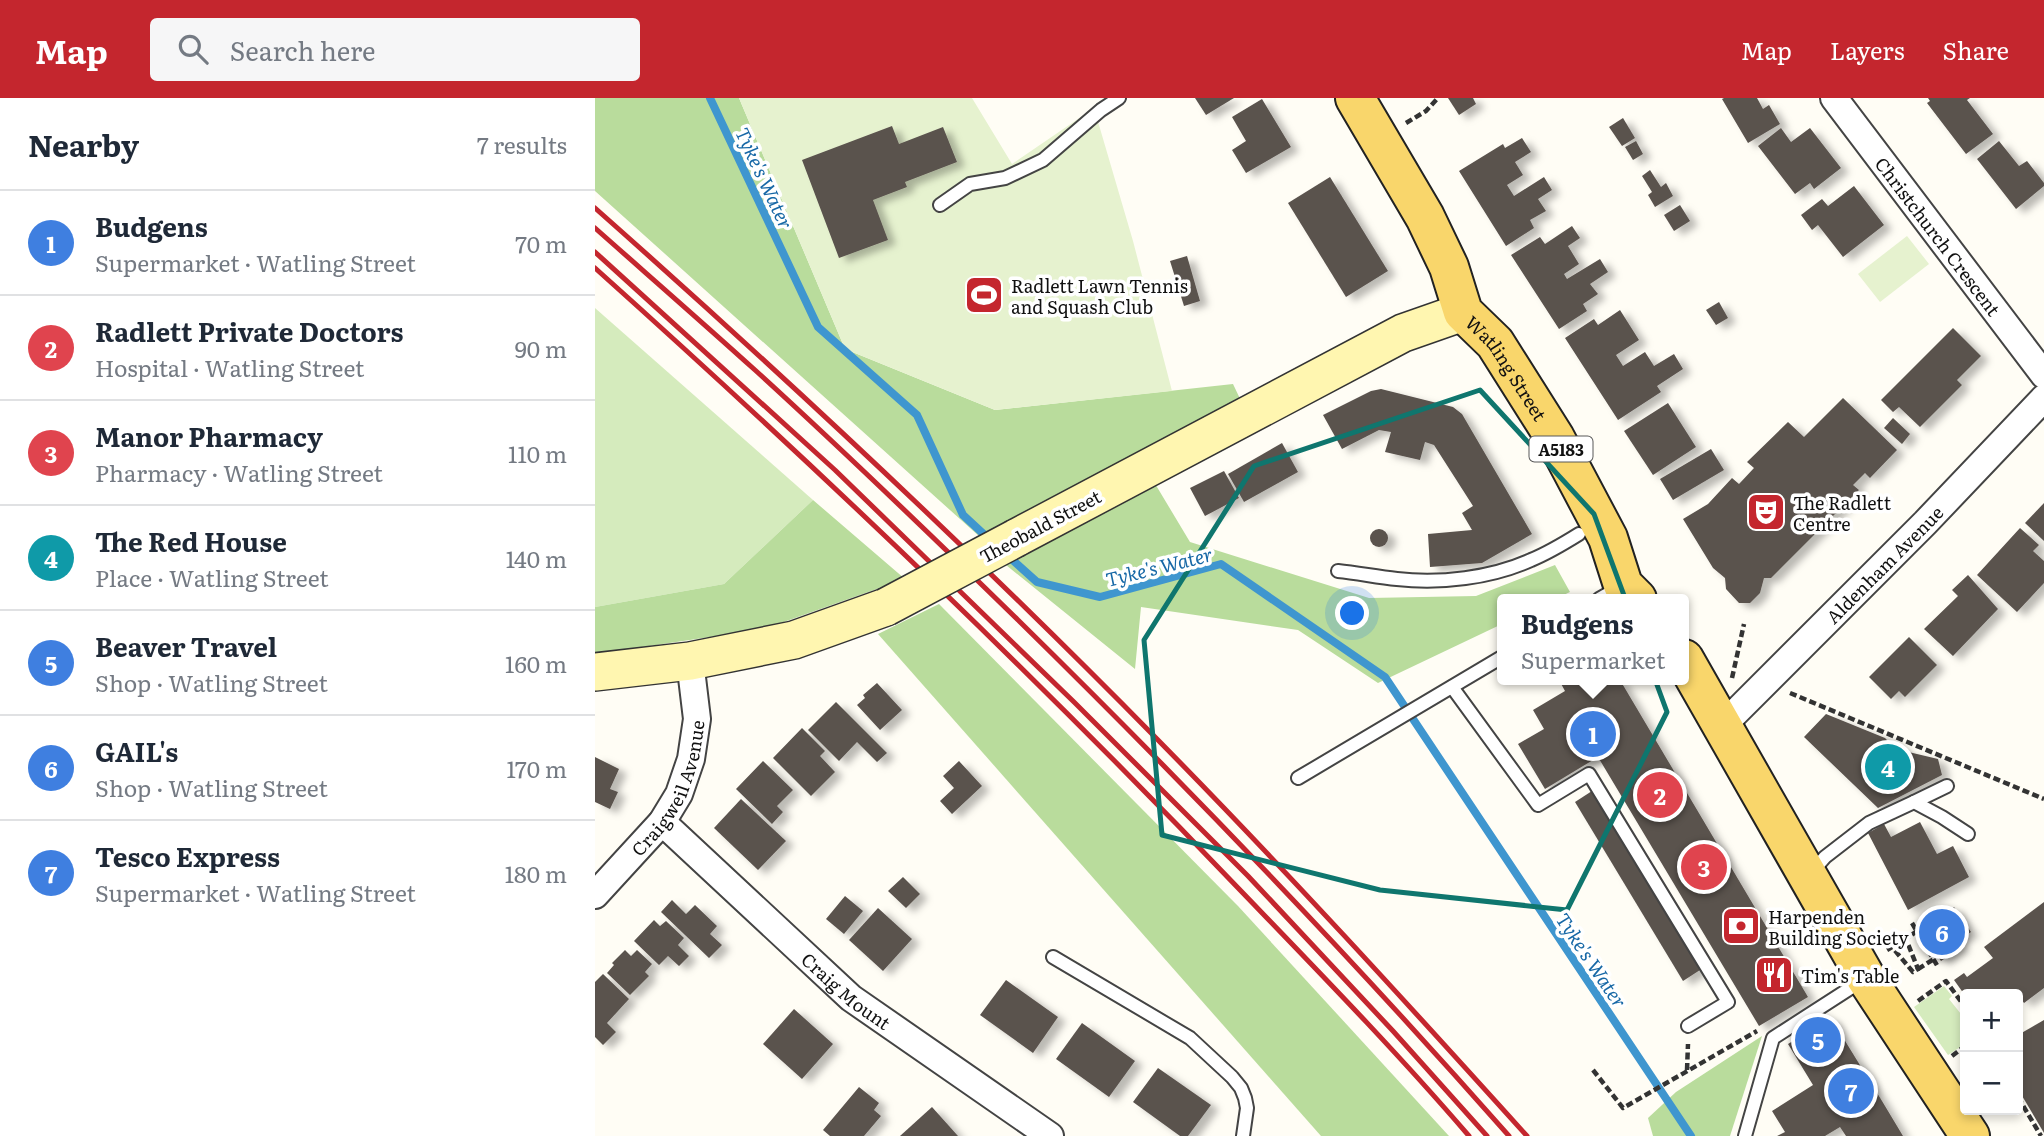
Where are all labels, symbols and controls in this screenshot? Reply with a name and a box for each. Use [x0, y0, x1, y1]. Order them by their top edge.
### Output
search box [150, 18, 640, 81]
text: Map [35, 25, 108, 74]
icon: search [174, 30, 212, 68]
text: Search here [230, 30, 376, 69]
text: Map [1741, 32, 1792, 67]
text: Layers [1830, 32, 1904, 67]
text: Share [1942, 32, 2009, 67]
text: Nearby [28, 122, 139, 166]
water label: Tyke's Water [729, 123, 801, 233]
text: 7 results [477, 127, 567, 161]
street label: Christchurch Crescent [1869, 151, 2008, 322]
text: Budgens [95, 206, 208, 245]
text: 1 [46, 226, 56, 260]
text: 70 m [515, 226, 567, 260]
text: Supermarket · Watling Street [95, 245, 416, 279]
place label: Radlett Lawn Tennis and Squash Club [1011, 272, 1188, 320]
sports icon: Radlett Lawn Tennis and Squash Club [963, 274, 1005, 316]
street label: Watling Street [1460, 308, 1554, 426]
text: Radlett Private Doctors [95, 311, 404, 350]
text: 2 [45, 331, 57, 365]
text: 90 m [515, 331, 567, 365]
text: Hospital · Watling Street [95, 350, 364, 384]
text: Manor Pharmacy [95, 416, 323, 455]
text: 3 [45, 436, 57, 470]
text: 110 m [508, 436, 567, 470]
road number: A5183 [1529, 436, 1593, 462]
text: Pharmacy · Watling Street [95, 455, 383, 489]
street label: Theobald Street [974, 482, 1106, 569]
place label: The Radlett Centre [1793, 489, 1892, 537]
theatre icon: The Radlett Centre [1745, 491, 1787, 533]
street label: Aldenham Avenue [1819, 499, 1949, 629]
text: The Red House [95, 521, 287, 560]
water label: Tyke's Water [1103, 539, 1215, 593]
text: 4 [44, 541, 58, 575]
text: 140 m [506, 541, 567, 575]
text: Place · Watling Street [95, 560, 329, 594]
popup [1497, 594, 1689, 685]
your location [1335, 596, 1369, 630]
text: Budgens [1521, 603, 1633, 642]
text: Beaver Travel [95, 626, 277, 665]
text: Supermarket [1521, 642, 1665, 676]
text: 5 [45, 646, 57, 680]
text: 160 m [505, 646, 567, 680]
text: Shop · Watling Street [95, 665, 328, 699]
pin: 1 [1570, 708, 1616, 760]
street label: Craigweil Avenue [624, 718, 710, 862]
text: GAIL's [95, 731, 178, 770]
pin: 4 [1865, 741, 1911, 793]
text: 6 [44, 751, 58, 785]
text: 170 m [506, 751, 567, 785]
pin: 2 [1637, 769, 1683, 821]
text: Shop · Watling Street [95, 770, 328, 804]
text: Tesco Express [95, 836, 280, 875]
pin: 3 [1681, 841, 1727, 893]
text: 7 [45, 856, 57, 890]
text: 180 m [505, 856, 567, 890]
text: Supermarket · Watling Street [95, 875, 416, 909]
place label: Harpenden Building Society [1768, 903, 1909, 951]
bank icon: Harpenden Building Society [1720, 905, 1762, 947]
pin: 6 [1919, 906, 1965, 958]
water label: Tyke's Water [1550, 907, 1634, 1013]
street label: Craig Mount [796, 945, 897, 1036]
restaurant icon: Tim's Table [1753, 954, 1795, 996]
place label: Tim's Table [1801, 962, 1899, 989]
map controls [1960, 989, 2023, 1115]
button: + [1960, 989, 2023, 1052]
pin: 5 [1795, 1014, 1841, 1066]
button: − [1960, 1052, 2023, 1115]
pin: 7 [1828, 1065, 1874, 1117]

